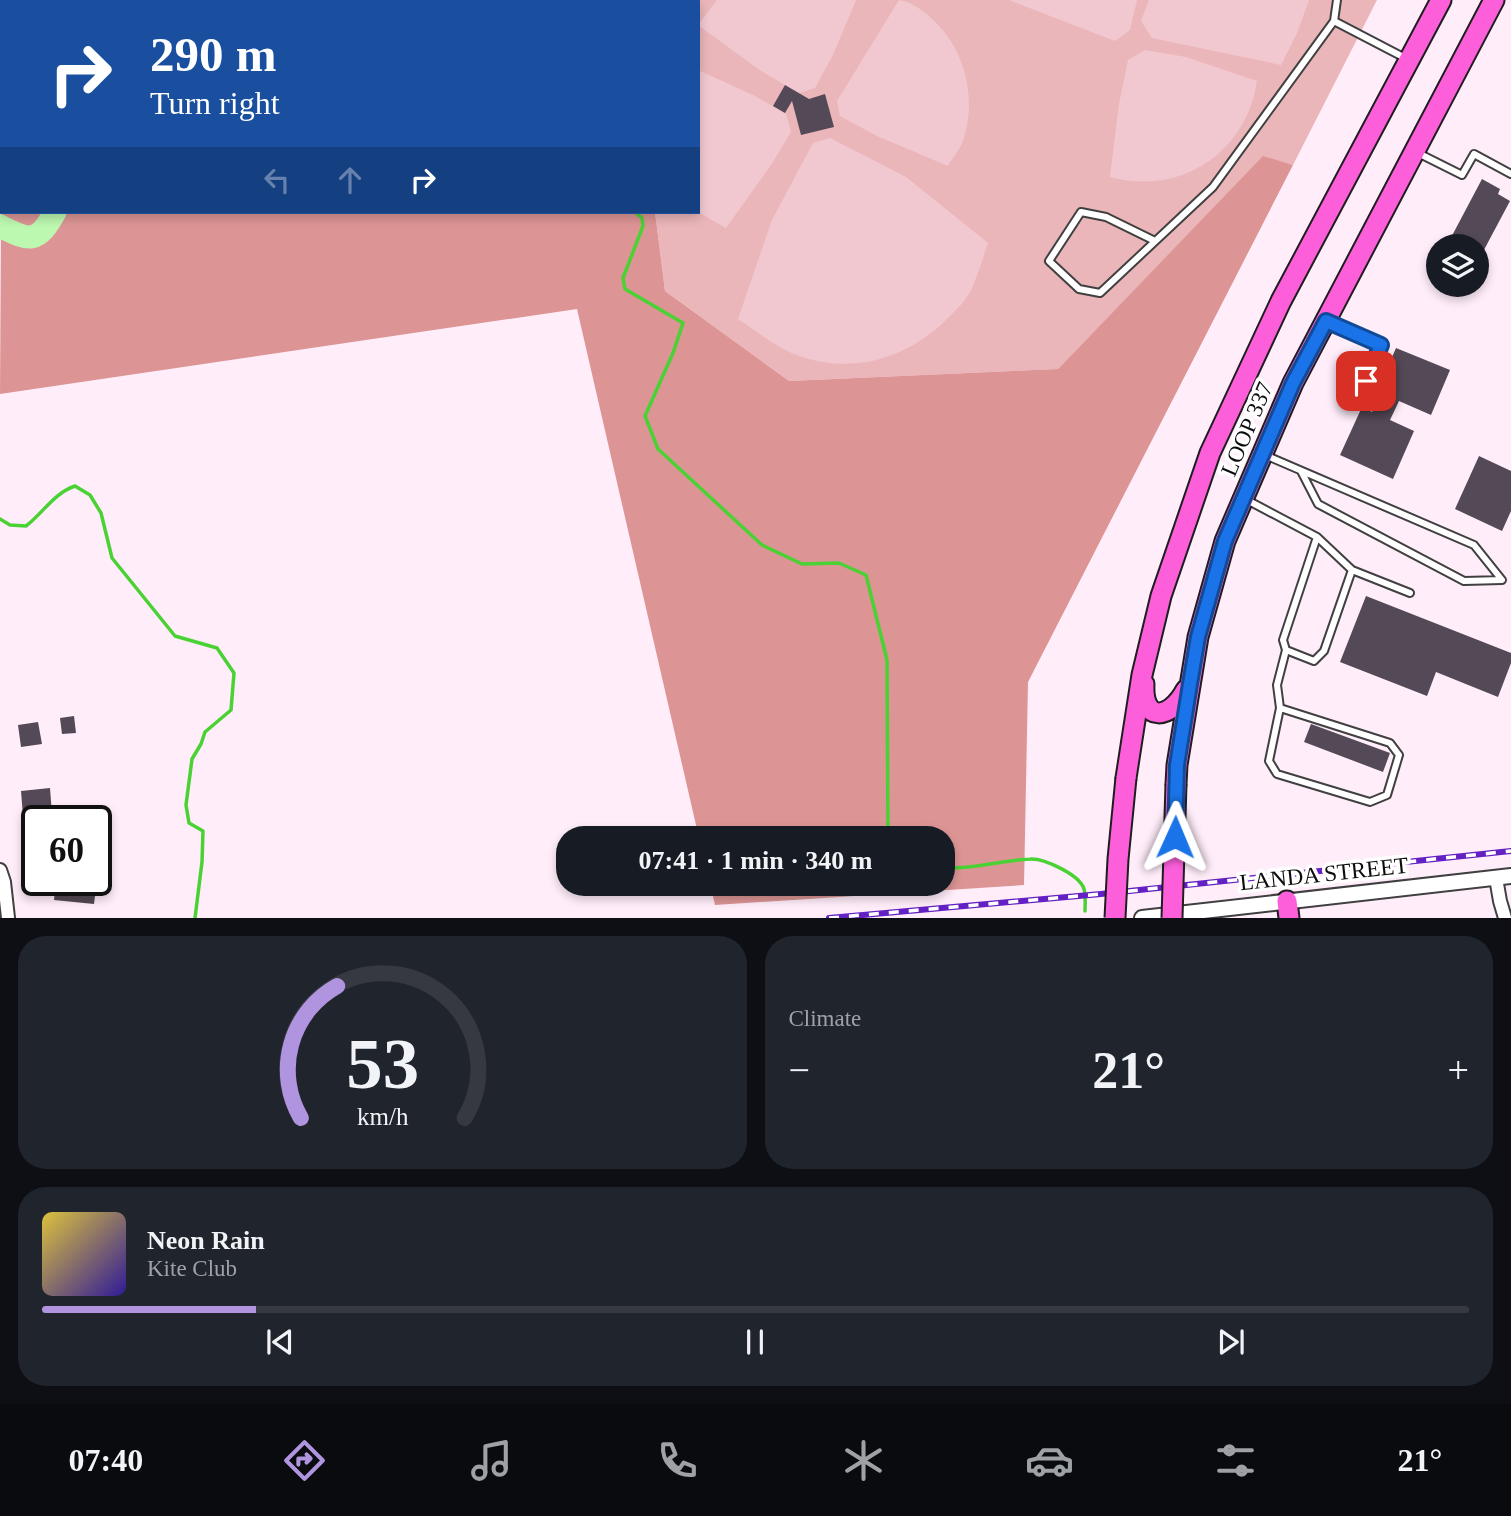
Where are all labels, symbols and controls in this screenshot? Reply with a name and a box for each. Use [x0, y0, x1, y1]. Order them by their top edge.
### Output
text: 290 m [150, 27, 277, 82]
icon: right [35, 28, 126, 119]
text: Turn right [150, 85, 280, 121]
icon: left [258, 161, 296, 199]
icon: ahead [331, 161, 369, 199]
icon: right [404, 161, 442, 199]
map controls [1426, 234, 1489, 297]
button: layers [1426, 234, 1489, 297]
pin [1336, 351, 1396, 411]
icon: arrive [1347, 362, 1385, 400]
street label: LOOP 337 [1216, 378, 1278, 480]
position arrow [1138, 800, 1212, 874]
speed limit sign: 60 [21, 805, 112, 896]
text: 07:41 · 1 min · 340 m [639, 846, 873, 875]
street label: LANDA STREET [1239, 853, 1409, 895]
text: Climate [789, 1006, 861, 1031]
text: 53 [346, 1024, 419, 1105]
text: 21° [1092, 1042, 1165, 1099]
text: − [789, 1049, 810, 1091]
text: + [1448, 1049, 1469, 1091]
text: km/h [357, 1103, 408, 1130]
text: Neon Rain [147, 1226, 265, 1255]
text: Kite Club [147, 1256, 237, 1281]
icon: previous [261, 1323, 299, 1361]
icon: pause [736, 1323, 774, 1361]
icon: next [1212, 1323, 1250, 1361]
icon: directions [280, 1436, 329, 1485]
icon: music [467, 1436, 516, 1485]
icon: phone [653, 1436, 702, 1485]
icon: climate [839, 1436, 888, 1485]
icon: car [1025, 1436, 1074, 1485]
icon: filters [1211, 1436, 1260, 1485]
text: 07:40 [69, 1442, 143, 1478]
text: 21° [1398, 1442, 1442, 1478]

